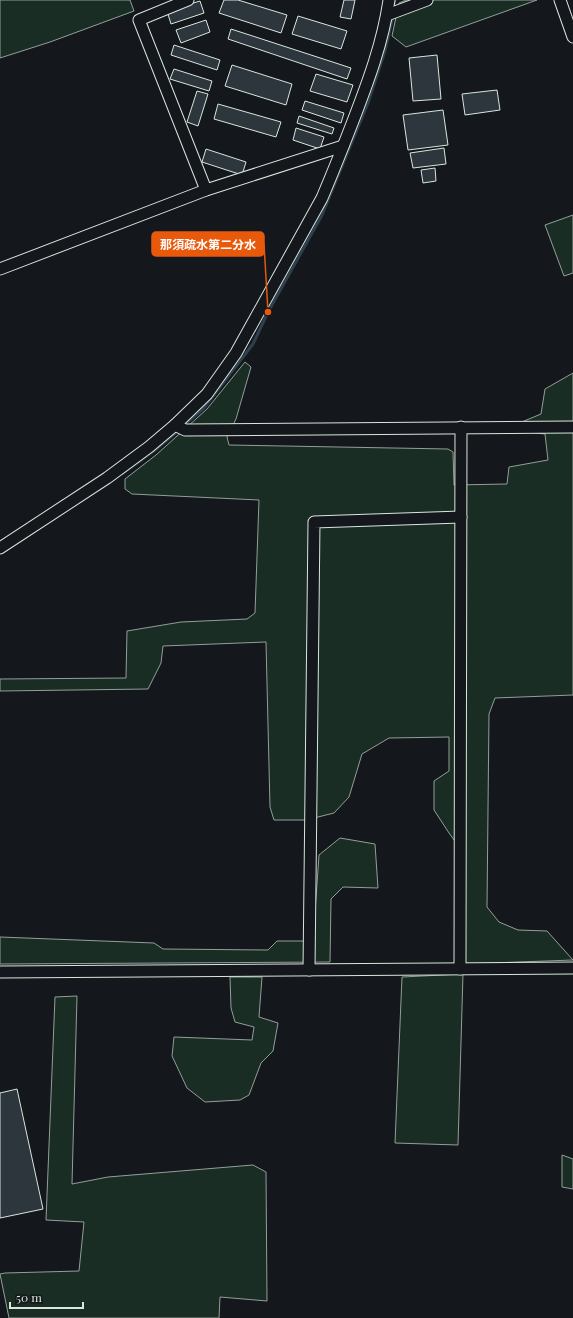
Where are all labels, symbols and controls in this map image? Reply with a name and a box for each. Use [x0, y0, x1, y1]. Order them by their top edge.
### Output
callout: 那須疏水第二分水 [152, 232, 264, 256]
text: 那須疏水第二分水 [160, 236, 256, 252]
scale bar [10, 1284, 83, 1310]
text: 50 m [16, 1289, 42, 1305]

